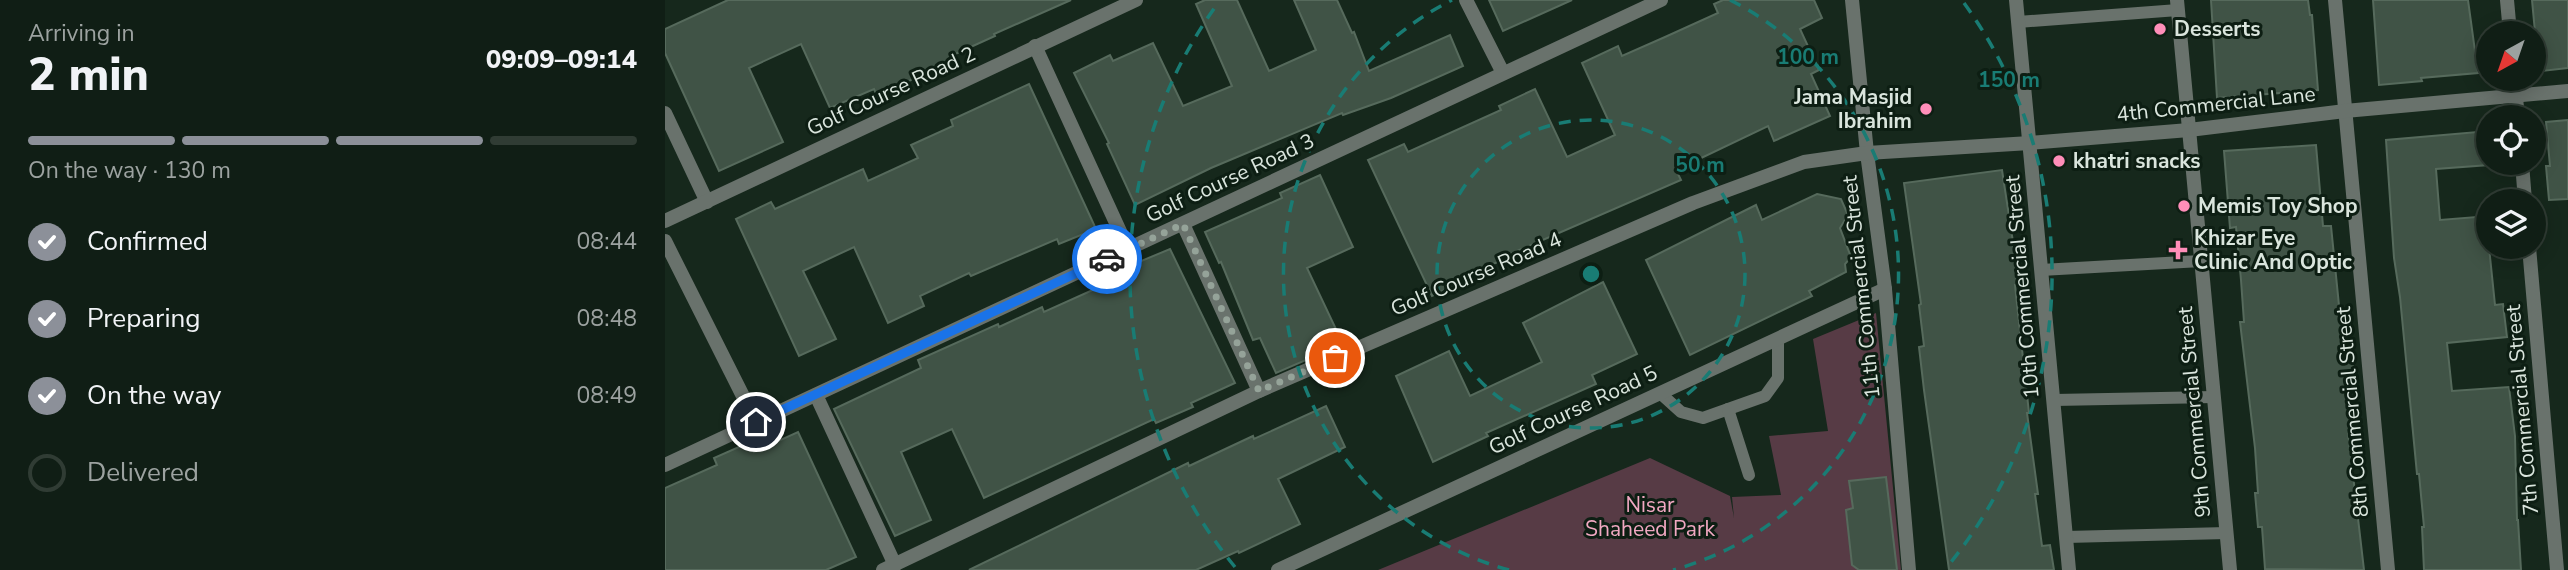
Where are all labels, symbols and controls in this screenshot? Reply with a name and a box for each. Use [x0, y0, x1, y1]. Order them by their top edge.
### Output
place label: Desserts [2174, 15, 2260, 43]
text: Arriving in [28, 18, 135, 49]
marker: Desserts [2152, 21, 2168, 37]
north arrow [2476, 21, 2546, 91]
map controls [2476, 21, 2546, 259]
street label: Golf Course Road 2 [802, 40, 980, 142]
text: 09:09–09:14 [486, 42, 637, 77]
text: 2 min [28, 43, 149, 106]
text: 100 m [1777, 43, 1839, 71]
text: 150 m [1978, 66, 2040, 94]
street label: 4th Commercial Lane [2115, 80, 2317, 128]
place label: Jama Masjid Ibrahim [1793, 83, 1912, 135]
marker: Jama Masjid Ibrahim [1918, 101, 1934, 117]
button: locate [2476, 105, 2546, 175]
street label: Golf Course Road 3 [1141, 127, 1319, 229]
place label: khatri snacks [2073, 147, 2201, 175]
text: 50 m [1675, 151, 1725, 179]
marker: khatri snacks [2051, 153, 2067, 169]
text: On the way · 130 m [28, 155, 231, 186]
street label: 11th Commercial Street [1835, 173, 1887, 400]
street label: 10th Commercial Street [1998, 174, 2046, 400]
button: layers [2476, 189, 2546, 259]
place label: Memis Toy Shop [2198, 192, 2358, 220]
marker: Memis Toy Shop [2176, 198, 2192, 214]
icon: check [28, 223, 66, 261]
text: Confirmed [87, 224, 208, 259]
courier [1072, 224, 1142, 294]
place label: Khizar Eye Clinic And Optic [2194, 224, 2352, 276]
street label: Golf Course Road 4 [1386, 225, 1566, 323]
text: 08:44 [577, 226, 637, 257]
icon: car [1088, 240, 1126, 278]
marker: Khizar Eye Clinic And Optic [2168, 240, 2188, 260]
centre of rings [1579, 262, 1603, 286]
icon: check [28, 300, 66, 338]
text: Preparing [87, 301, 200, 336]
text: 08:48 [577, 303, 637, 334]
street label: 7th Commercial Street [2499, 303, 2545, 517]
street label: 9th Commercial Street [2171, 305, 2217, 519]
street label: 8th Commercial Street [2329, 305, 2375, 519]
pin [1305, 328, 1365, 388]
icon: bag [1316, 339, 1354, 377]
street label: Golf Course Road 5 [1484, 359, 1662, 461]
icon: check [28, 377, 66, 415]
text: On the way [87, 378, 221, 413]
text: 08:49 [577, 380, 637, 411]
pin [726, 392, 786, 452]
icon: home [737, 403, 775, 441]
text: Delivered [87, 455, 199, 490]
park label: Nisar Shaheed Park [1585, 491, 1715, 543]

